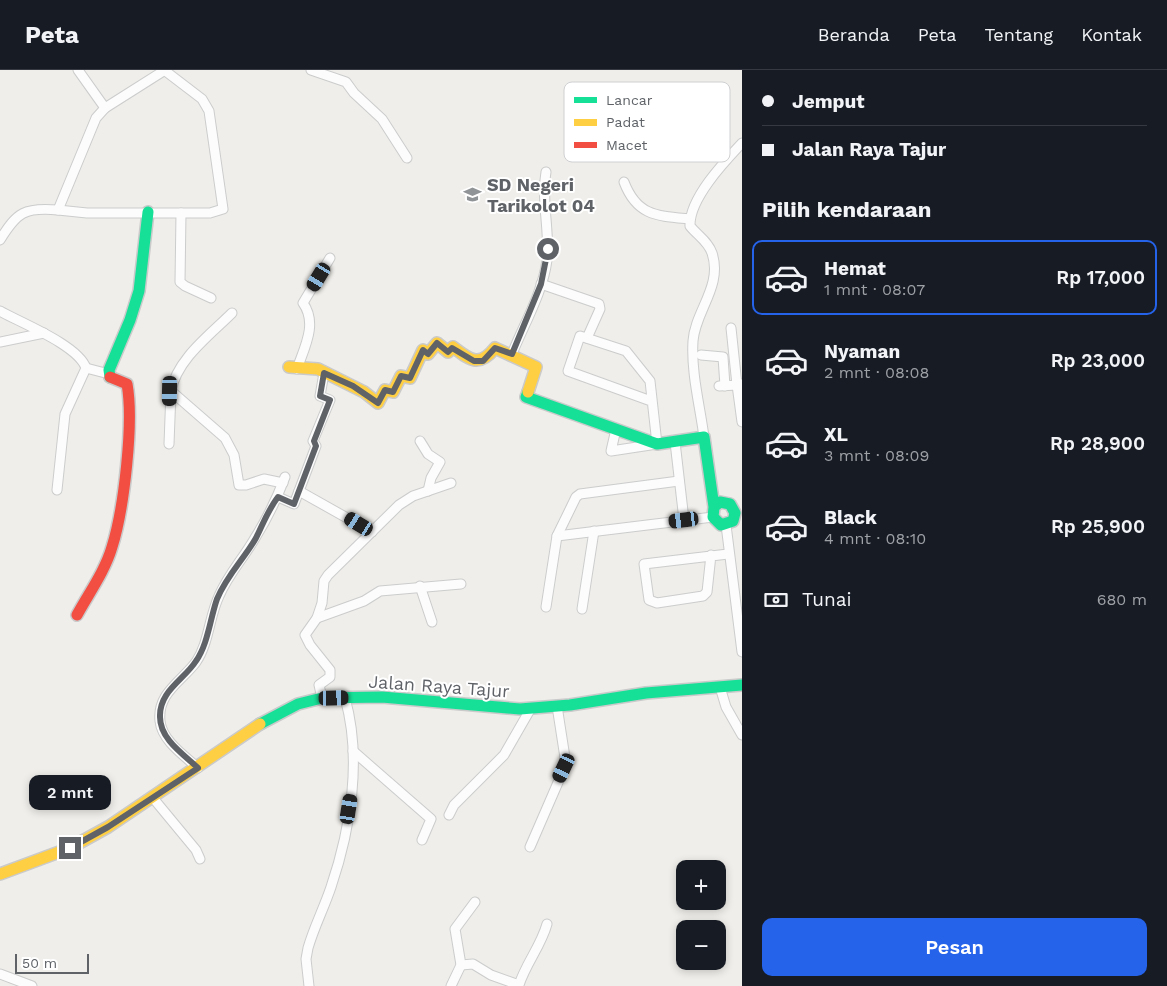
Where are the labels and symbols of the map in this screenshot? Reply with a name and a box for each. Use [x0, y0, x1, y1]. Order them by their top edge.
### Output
legend [564, 82, 730, 162]
text: Lancar [606, 92, 653, 108]
text: Padat [606, 114, 645, 130]
text: Macet [606, 137, 648, 153]
place label: SD Negeri Tarikolot 04 [487, 174, 595, 216]
school or university icon: SD Negeri Tarikolot 04 [463, 184, 483, 204]
route start [537, 238, 559, 260]
car [304, 260, 333, 294]
car [162, 376, 177, 406]
car [342, 510, 375, 538]
car [668, 511, 699, 529]
street label: Jalan Raya Tajur [368, 671, 510, 701]
car [318, 690, 349, 706]
car [550, 751, 577, 785]
callout: 2 mnt [29, 776, 111, 810]
car [339, 793, 358, 825]
route end [59, 837, 81, 859]
scale bar [15, 951, 89, 974]

